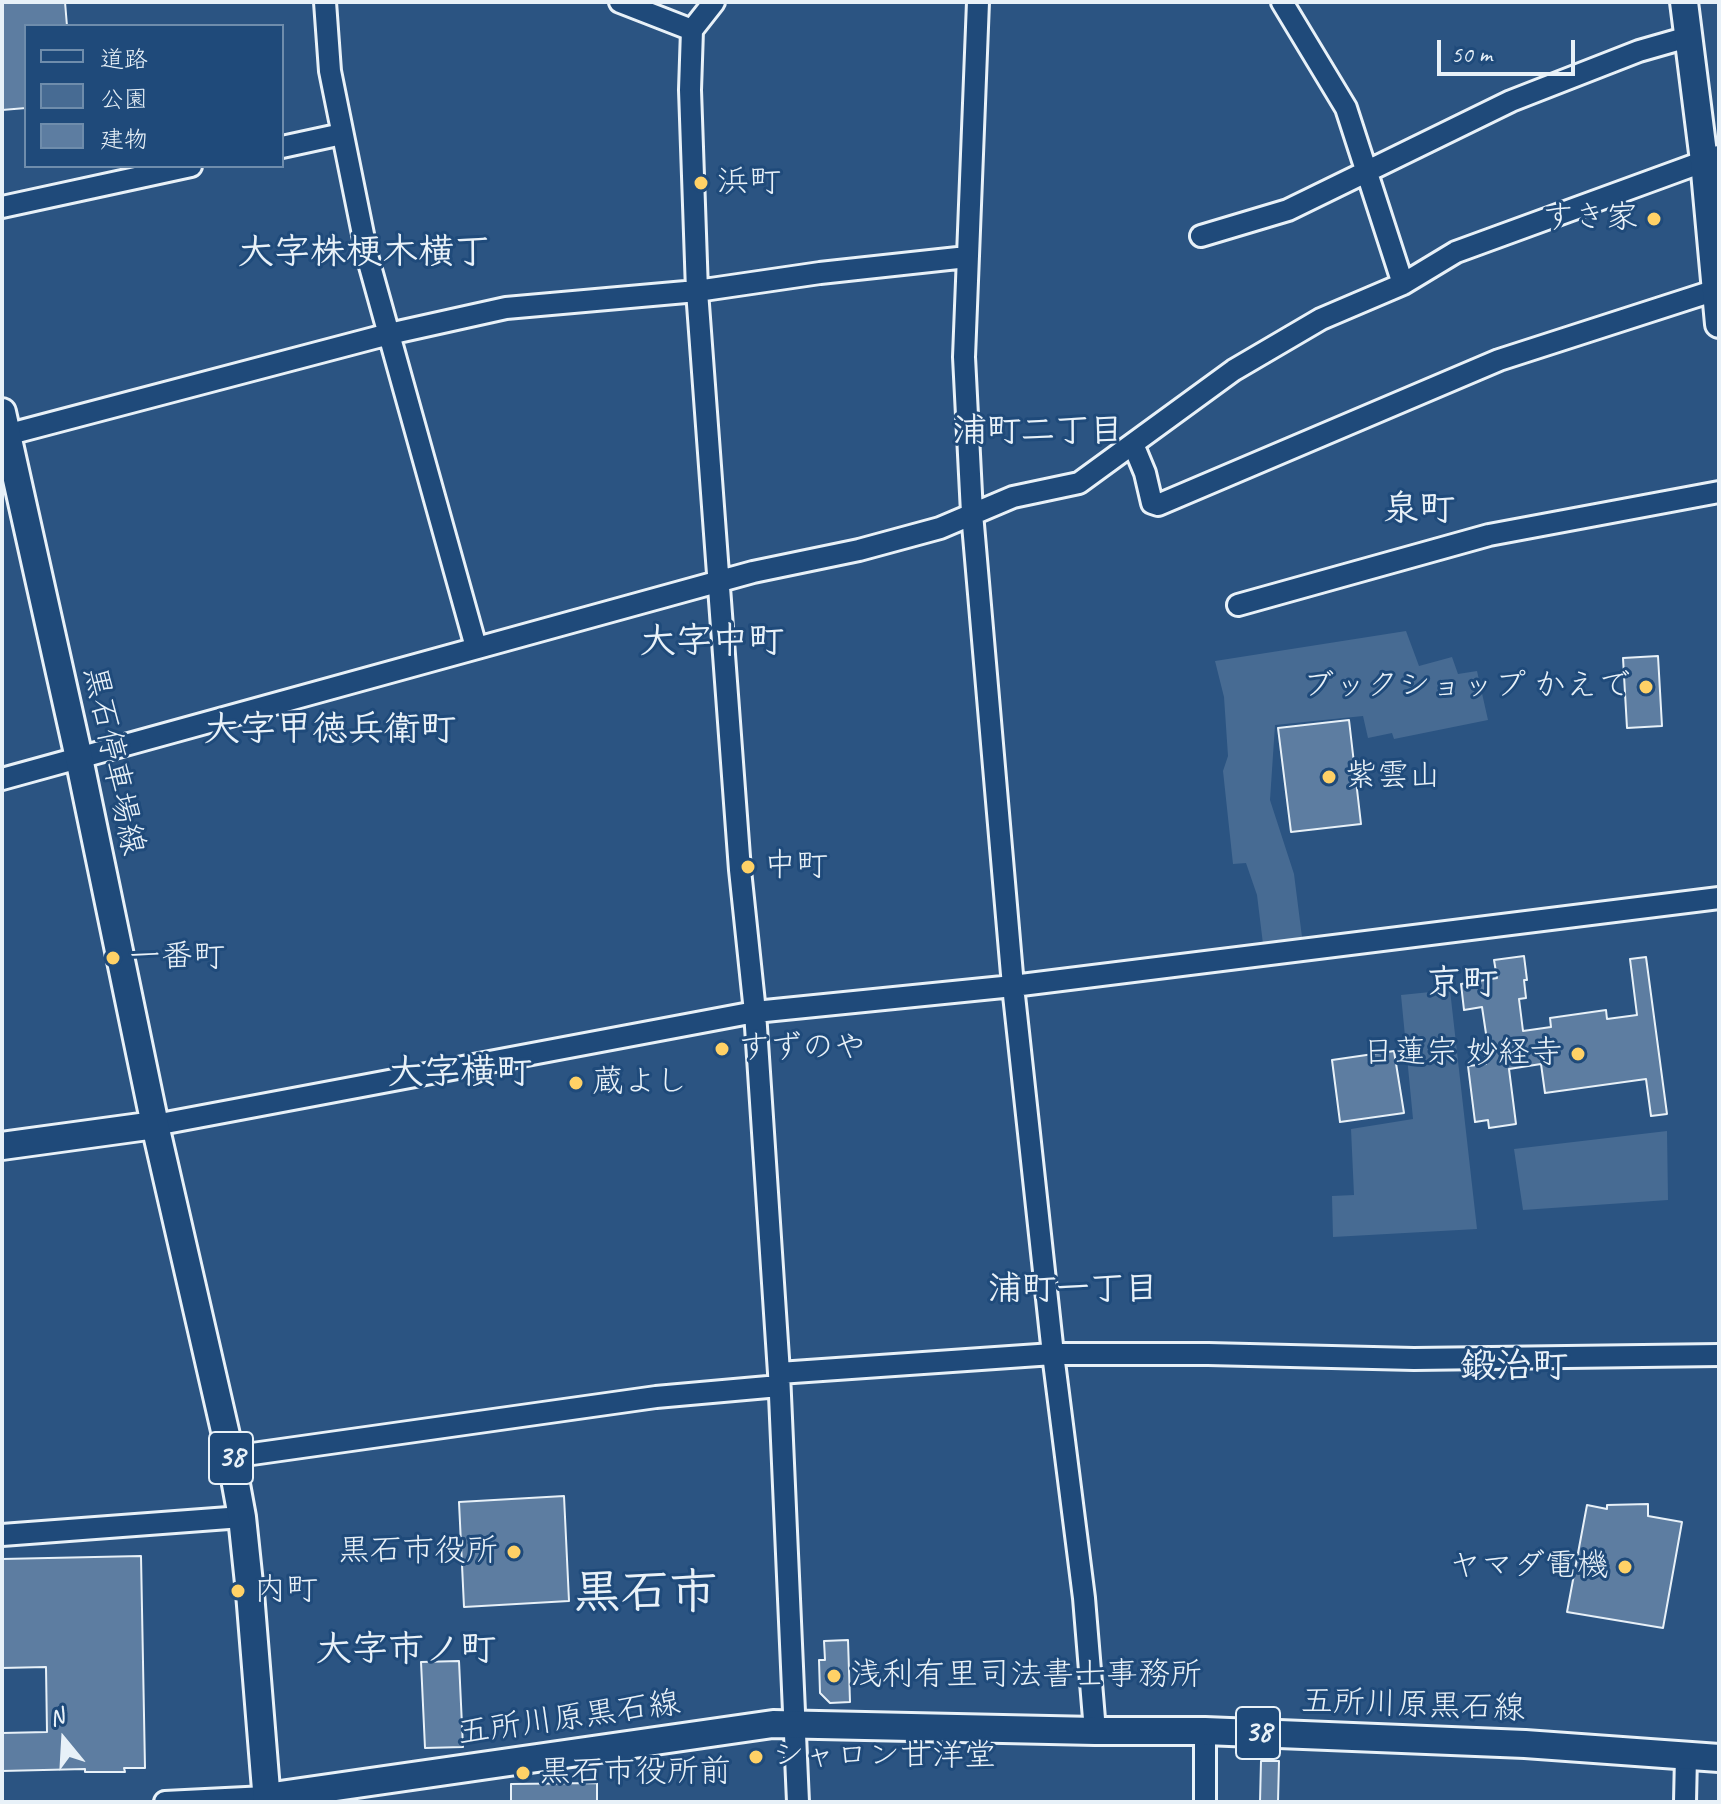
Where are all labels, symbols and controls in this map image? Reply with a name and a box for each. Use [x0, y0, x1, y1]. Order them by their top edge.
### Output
legend [24, 24, 284, 168]
scale bar [1441, 24, 1579, 74]
text: 50 m [1451, 39, 1492, 69]
text: 道路 [100, 44, 148, 74]
text: 公園 [100, 84, 148, 114]
text: 建物 [100, 124, 148, 154]
place label: 浜町 [717, 164, 781, 202]
marker: 浜町 [692, 174, 710, 192]
place label: すき家 [1542, 200, 1638, 238]
marker: すき家 [1645, 210, 1663, 228]
district label: 大字株梗木横丁 [238, 232, 490, 276]
district label: 浦町二丁目 [953, 412, 1123, 452]
district label: 泉町 [1383, 489, 1455, 533]
district label: 大字中町 [640, 621, 784, 665]
street label: 黒石停車場線 [74, 663, 152, 859]
place label: ブックショップ かえで [1302, 668, 1630, 706]
marker: ブックショップ かえで [1637, 678, 1655, 696]
district label: 大字甲徳兵衛町 [204, 709, 456, 753]
place label: 紫雲山 [1345, 758, 1441, 796]
marker: 紫雲山 [1320, 768, 1338, 786]
place label: 中町 [764, 848, 828, 886]
marker: 中町 [739, 858, 757, 876]
place label: 一番町 [129, 939, 225, 977]
marker: 一番町 [104, 949, 122, 967]
district label: 京町 [1426, 963, 1498, 1007]
place label: すずのや [738, 1030, 866, 1068]
place label: 日蓮宗 妙経寺 [1362, 1035, 1562, 1073]
marker: すずのや [713, 1040, 731, 1058]
marker: 日蓮宗 妙経寺 [1569, 1045, 1587, 1063]
district label: 大字横町 [388, 1052, 532, 1096]
place label: 蔵よし [592, 1064, 688, 1102]
marker: 蔵よし [567, 1074, 585, 1092]
district label: 浦町一丁目 [988, 1270, 1158, 1310]
district label: 鍛治町 [1460, 1346, 1568, 1390]
road number: 38 [209, 1432, 253, 1484]
place label: 黒石市役所 [338, 1533, 498, 1571]
marker: 黒石市役所 [505, 1543, 523, 1561]
place label: ヤマダ電機 [1449, 1548, 1609, 1586]
marker: ヤマダ電機 [1616, 1558, 1634, 1576]
district label: 黒石市 [573, 1565, 717, 1623]
place label: 内町 [254, 1572, 318, 1610]
marker: 内町 [229, 1582, 247, 1600]
district label: 大字市ノ町 [316, 1629, 496, 1673]
place label: 浅利有里司法書士事務所 [850, 1657, 1202, 1695]
marker: 浅利有里司法書士事務所 [825, 1667, 843, 1685]
street label: 五所川原黒石線 [1300, 1683, 1526, 1729]
street label: 五所川原黒石線 [455, 1684, 683, 1754]
north arrow [24, 1700, 104, 1780]
text: N [46, 1702, 67, 1733]
road number: 38 [1236, 1707, 1280, 1759]
place label: シャロン甘洋堂 [772, 1738, 996, 1776]
marker: シャロン甘洋堂 [747, 1748, 765, 1766]
place label: 黒石市役所前 [539, 1754, 731, 1792]
marker: 黒石市役所前 [514, 1764, 532, 1782]

